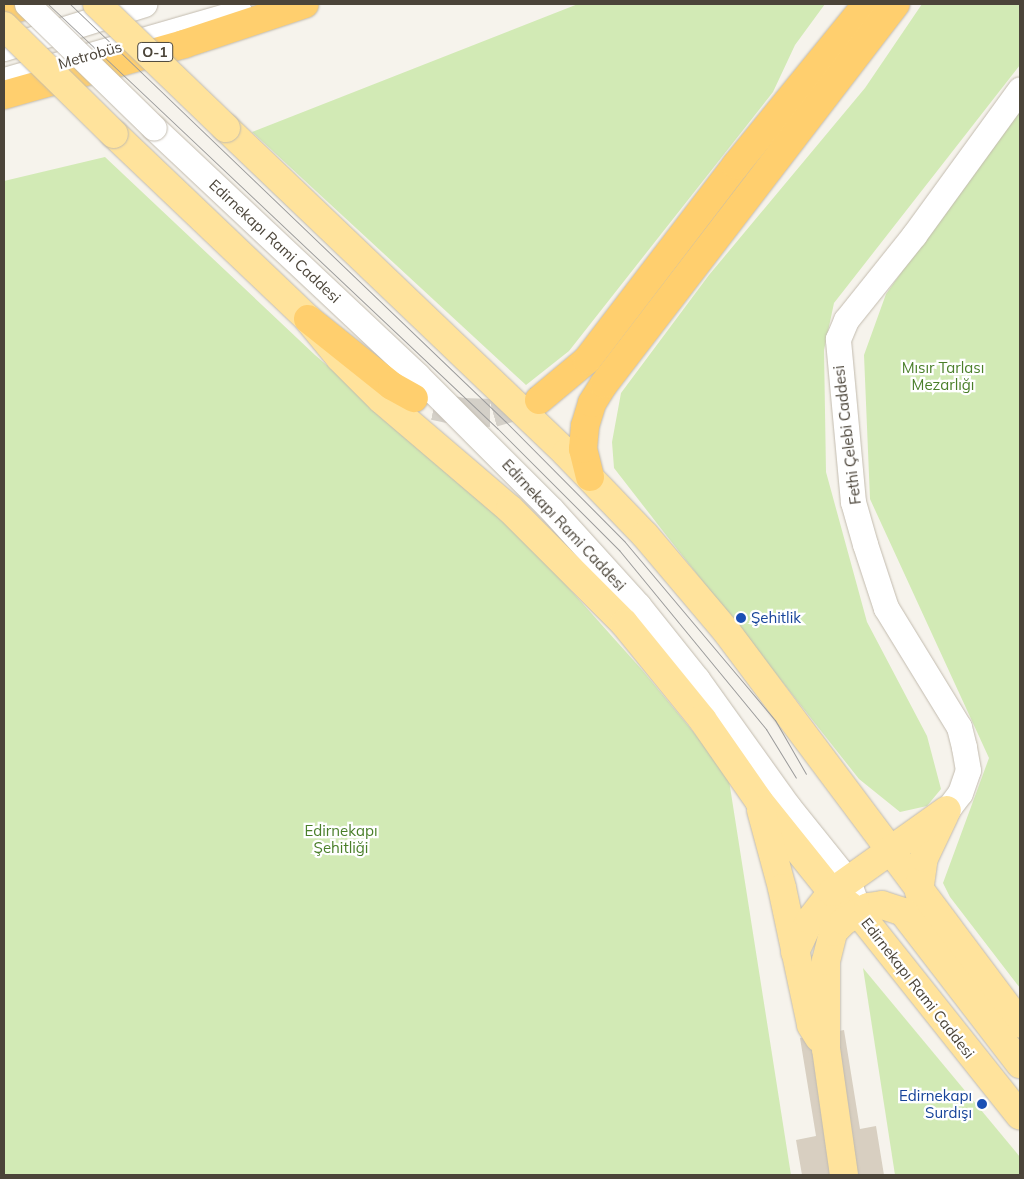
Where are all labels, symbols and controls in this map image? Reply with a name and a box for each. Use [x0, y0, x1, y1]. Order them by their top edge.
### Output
street label: Metrobüs [56, 37, 124, 73]
road number: O-1 [136, 41, 174, 64]
street label: Edirnekapı Rami Caddesi [206, 175, 344, 307]
park label: Mısır Tarlası Mezarlığı [902, 358, 984, 393]
street label: Fethi Çelebi Caddesi [830, 364, 864, 506]
street label: Edirnekapı Rami Caddesi [498, 456, 630, 594]
place label: Şehitlik [751, 609, 801, 627]
marker: Şehitlik [735, 612, 747, 624]
park label: Edirnekapı Şehitliği [305, 821, 377, 856]
street label: Edirnekapı Rami Caddesi [858, 914, 978, 1062]
place label: Edirnekapı Surdışı [899, 1086, 972, 1121]
marker: Edirnekapı Surdışı [976, 1098, 988, 1110]

